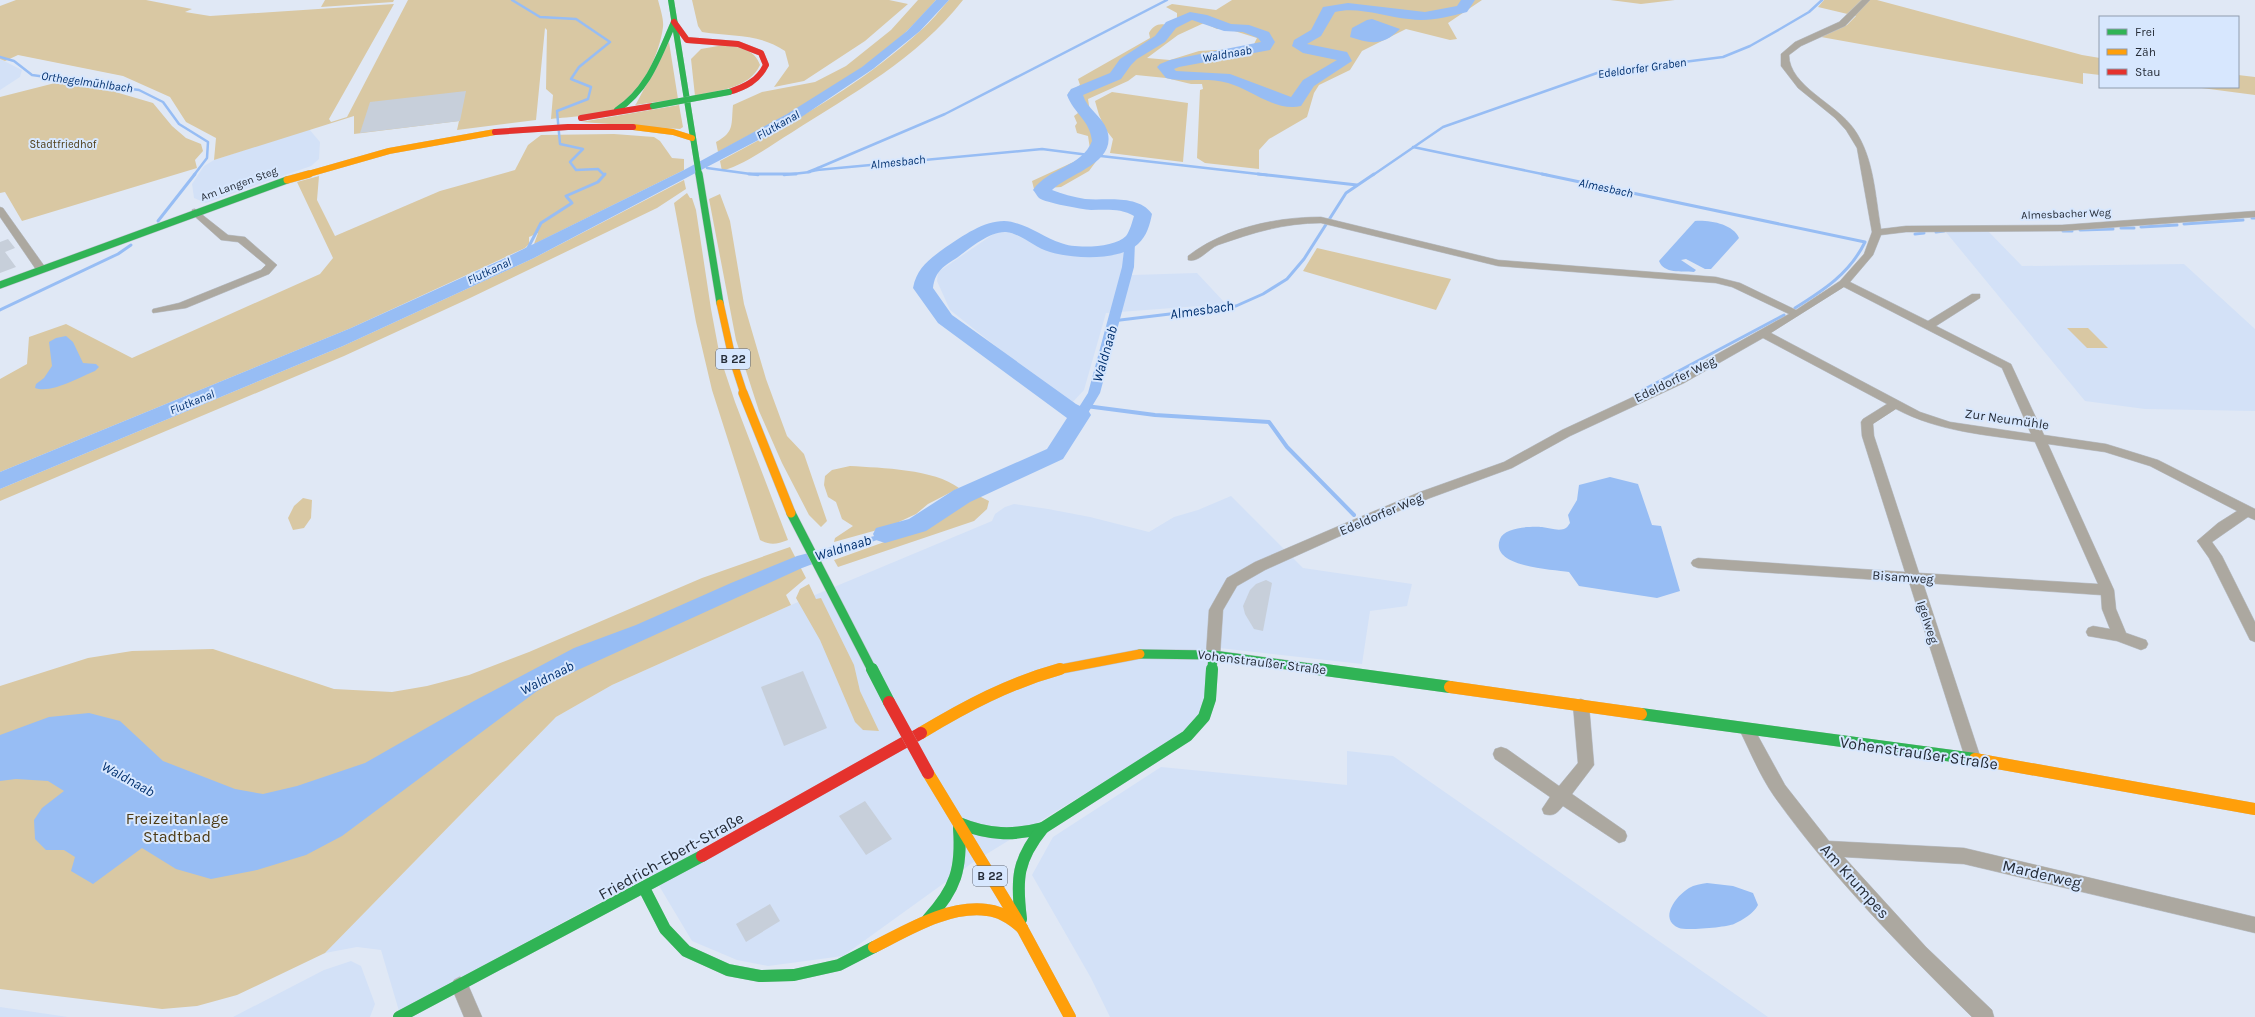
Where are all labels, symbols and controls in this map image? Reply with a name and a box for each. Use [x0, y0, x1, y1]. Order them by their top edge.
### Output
legend [2099, 16, 2239, 88]
text: Frei [2135, 25, 2155, 39]
water label: Waldnaab [1201, 43, 1253, 65]
text: Zäh [2135, 45, 2156, 59]
water label: Edeldorfer Graben [1597, 55, 1687, 81]
text: Stau [2135, 65, 2161, 79]
water label: Orthegelmühlbach [40, 69, 134, 95]
water label: Flutkanal [754, 107, 802, 143]
park label: Stadtfriedhof [29, 138, 97, 151]
water label: Almesbach [870, 152, 926, 172]
street label: Am Langen Steg [199, 164, 280, 204]
water label: Almesbach [1578, 175, 1634, 201]
street label: Almesbacher Weg [2021, 206, 2112, 222]
water label: Flutkanal [465, 255, 513, 287]
water label: Almesbach [1169, 297, 1235, 323]
water label: Waldnaab [1089, 323, 1121, 384]
road number: B 22 [716, 349, 750, 369]
street label: Edeldorfer Weg [1632, 352, 1719, 405]
water label: Flutkanal [168, 387, 216, 417]
street label: Zur Neumühle [1964, 406, 2050, 432]
street label: Edeldorfer Weg [1337, 489, 1425, 538]
water label: Waldnaab [813, 531, 874, 565]
street label: Bisamweg [1872, 567, 1935, 587]
street label: Igelweg [1914, 598, 1942, 646]
street label: Vohenstraußer Straße [1197, 647, 1328, 677]
water label: Waldnaab [517, 657, 577, 699]
street label: Vohenstraußer Straße [1839, 733, 1999, 773]
water label: Waldnaab [99, 758, 158, 801]
street label: Friedrich-Ebert-Straße [595, 808, 747, 904]
park label: Freizeitanlage Stadtbad [126, 809, 228, 846]
street label: Am Krumpes [1816, 840, 1894, 922]
street label: Marderweg [2001, 856, 2083, 892]
road number: B 22 [973, 866, 1007, 886]

